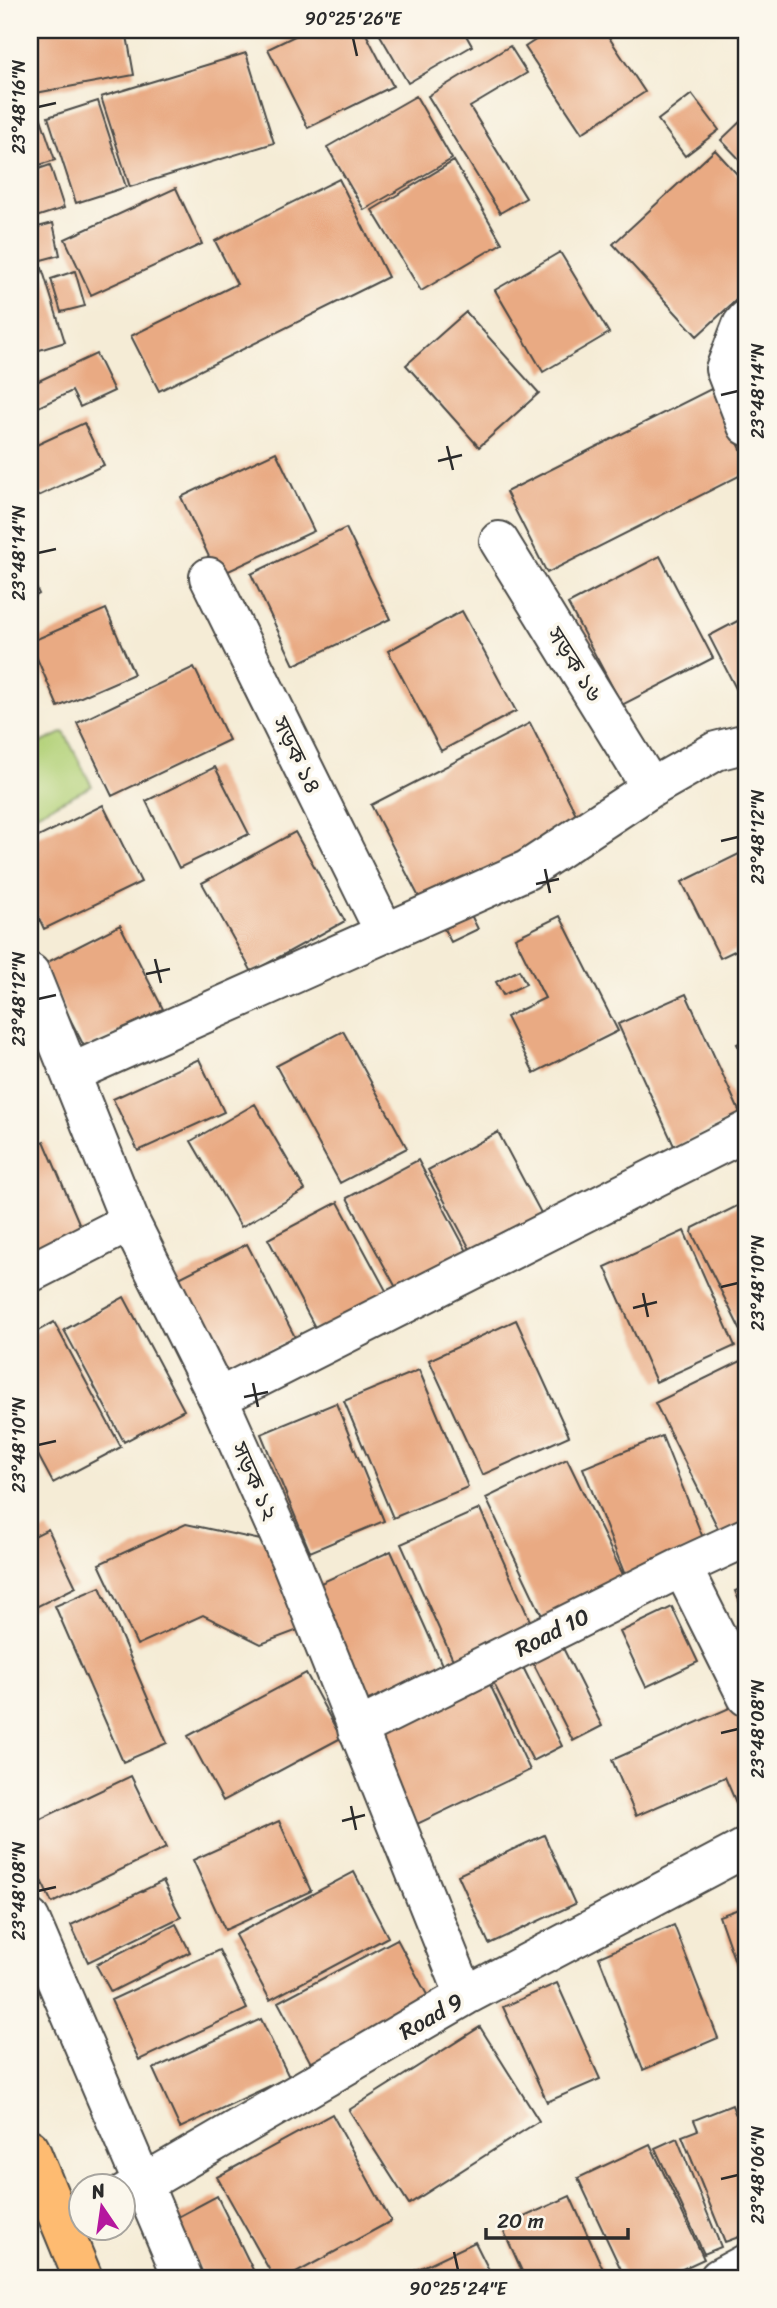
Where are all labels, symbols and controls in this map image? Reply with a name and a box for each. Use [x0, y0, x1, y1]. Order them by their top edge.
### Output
text: 90°25'26"E [305, 3, 402, 35]
text: 23°48'16"N [3, 59, 35, 154]
text: 23°48'14"N [742, 343, 774, 439]
text: 23°48'14"N [3, 505, 35, 601]
street label: সড়ক ১৬ [535, 618, 614, 710]
street label: সড়ক ১৪ [260, 708, 333, 801]
text: 23°48'12"N [742, 789, 774, 884]
text: 23°48'12"N [3, 951, 35, 1046]
text: 23°48'10"N [742, 1235, 774, 1331]
text: 23°48'10"N [3, 1397, 35, 1493]
street label: সড়ক ১২ [219, 1434, 290, 1528]
street label: Road 10 [507, 1596, 597, 1669]
text: 23°48'08"N [742, 1679, 774, 1778]
text: 23°48'08"N [3, 1841, 35, 1940]
street label: Road 9 [391, 1981, 472, 2052]
text: 23°48'06"N [742, 2125, 774, 2224]
north arrow [66, 2172, 136, 2242]
text: N [87, 2173, 109, 2209]
scale bar [486, 2196, 628, 2240]
text: 20 m [497, 2202, 544, 2240]
text: 90°25'24"E [409, 2273, 508, 2305]

